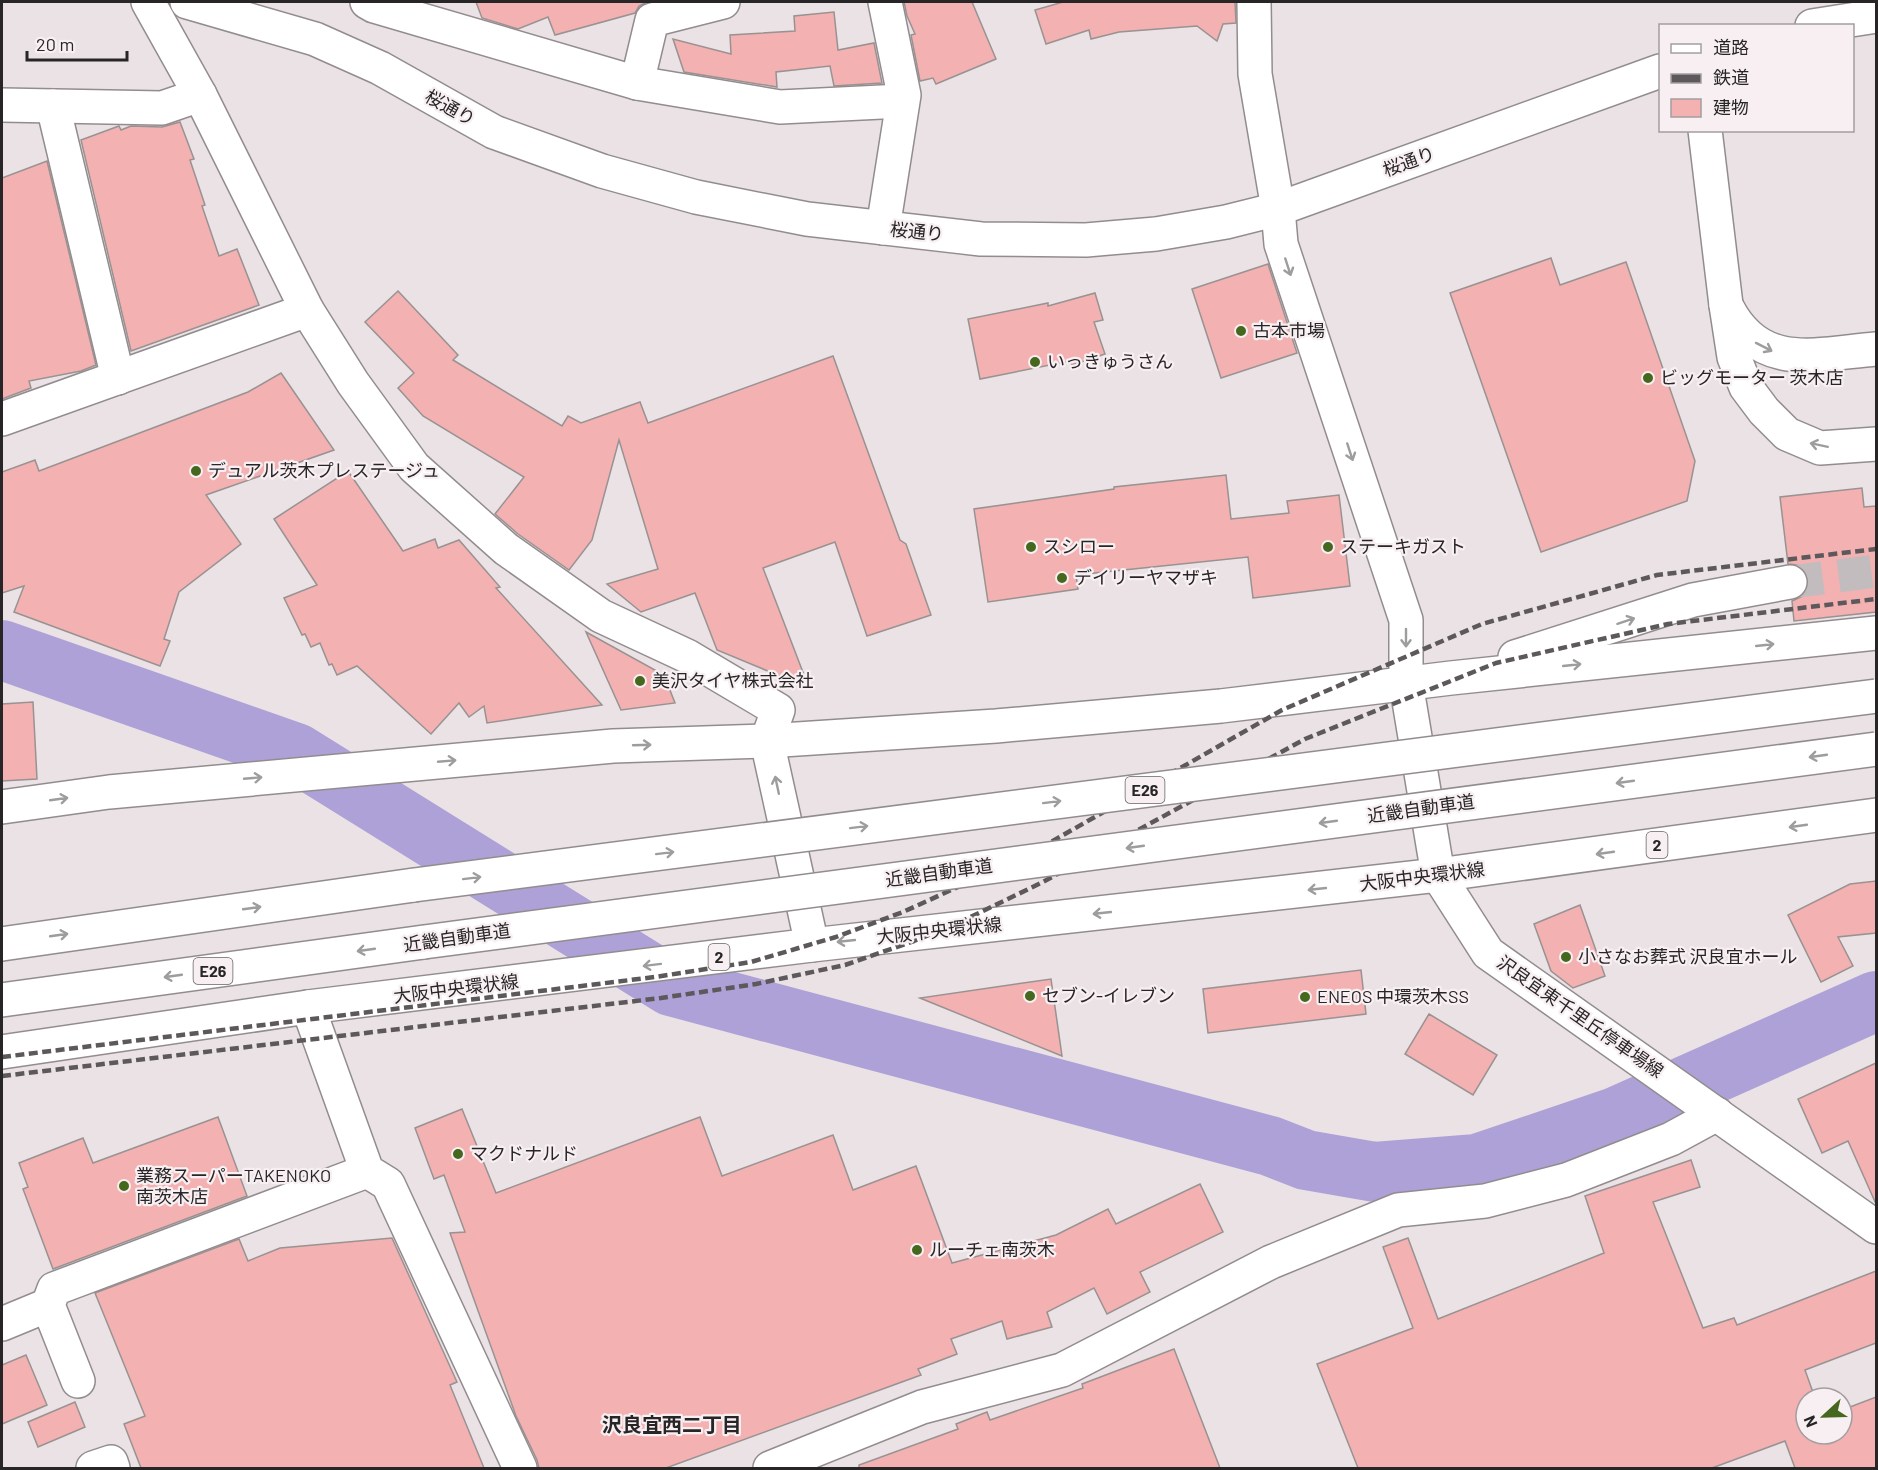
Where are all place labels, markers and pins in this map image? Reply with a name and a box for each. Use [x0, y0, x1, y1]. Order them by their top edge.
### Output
place label: 古本市場 [1253, 319, 1325, 341]
marker: 古本市場 [1234, 324, 1248, 338]
place label: いっきゅうさん [1047, 350, 1173, 372]
marker: いっきゅうさん [1028, 355, 1042, 369]
place label: ビッグモーター 茨木店 [1660, 366, 1844, 388]
marker: ビッグモーター 茨木店 [1641, 371, 1655, 385]
place label: デュアル茨木プレステージュ [208, 459, 440, 481]
marker: デュアル茨木プレステージュ [189, 464, 203, 478]
place label: スシロー [1043, 535, 1115, 557]
place label: ステーキガスト [1340, 535, 1466, 557]
marker: スシロー [1024, 540, 1038, 554]
marker: ステーキガスト [1321, 540, 1335, 554]
place label: デイリーヤマザキ [1074, 566, 1218, 588]
marker: デイリーヤマザキ [1055, 571, 1069, 585]
place label: 美沢タイヤ株式会社 [652, 669, 813, 691]
marker: 美沢タイヤ株式会社 [633, 674, 647, 688]
place label: 小さなお葬式 沢良宜ホール [1578, 945, 1798, 967]
marker: 小さなお葬式 沢良宜ホール [1559, 950, 1573, 964]
place label: セブン-イレブン [1042, 984, 1175, 1006]
place label: ENEOS 中環茨木SS [1317, 985, 1469, 1007]
marker: セブン-イレブン [1023, 989, 1037, 1003]
marker: ENEOS 中環茨木SS [1298, 990, 1312, 1004]
place label: マクドナルド [470, 1142, 578, 1164]
marker: マクドナルド [451, 1147, 465, 1161]
place label: 業務スーパーTAKENOKO 南茨木店 [136, 1164, 331, 1207]
marker: 業務スーパーTAKENOKO 南茨木店 [117, 1179, 131, 1193]
place label: ルーチェ南茨木 [929, 1238, 1055, 1260]
marker: ルーチェ南茨木 [910, 1243, 924, 1257]

